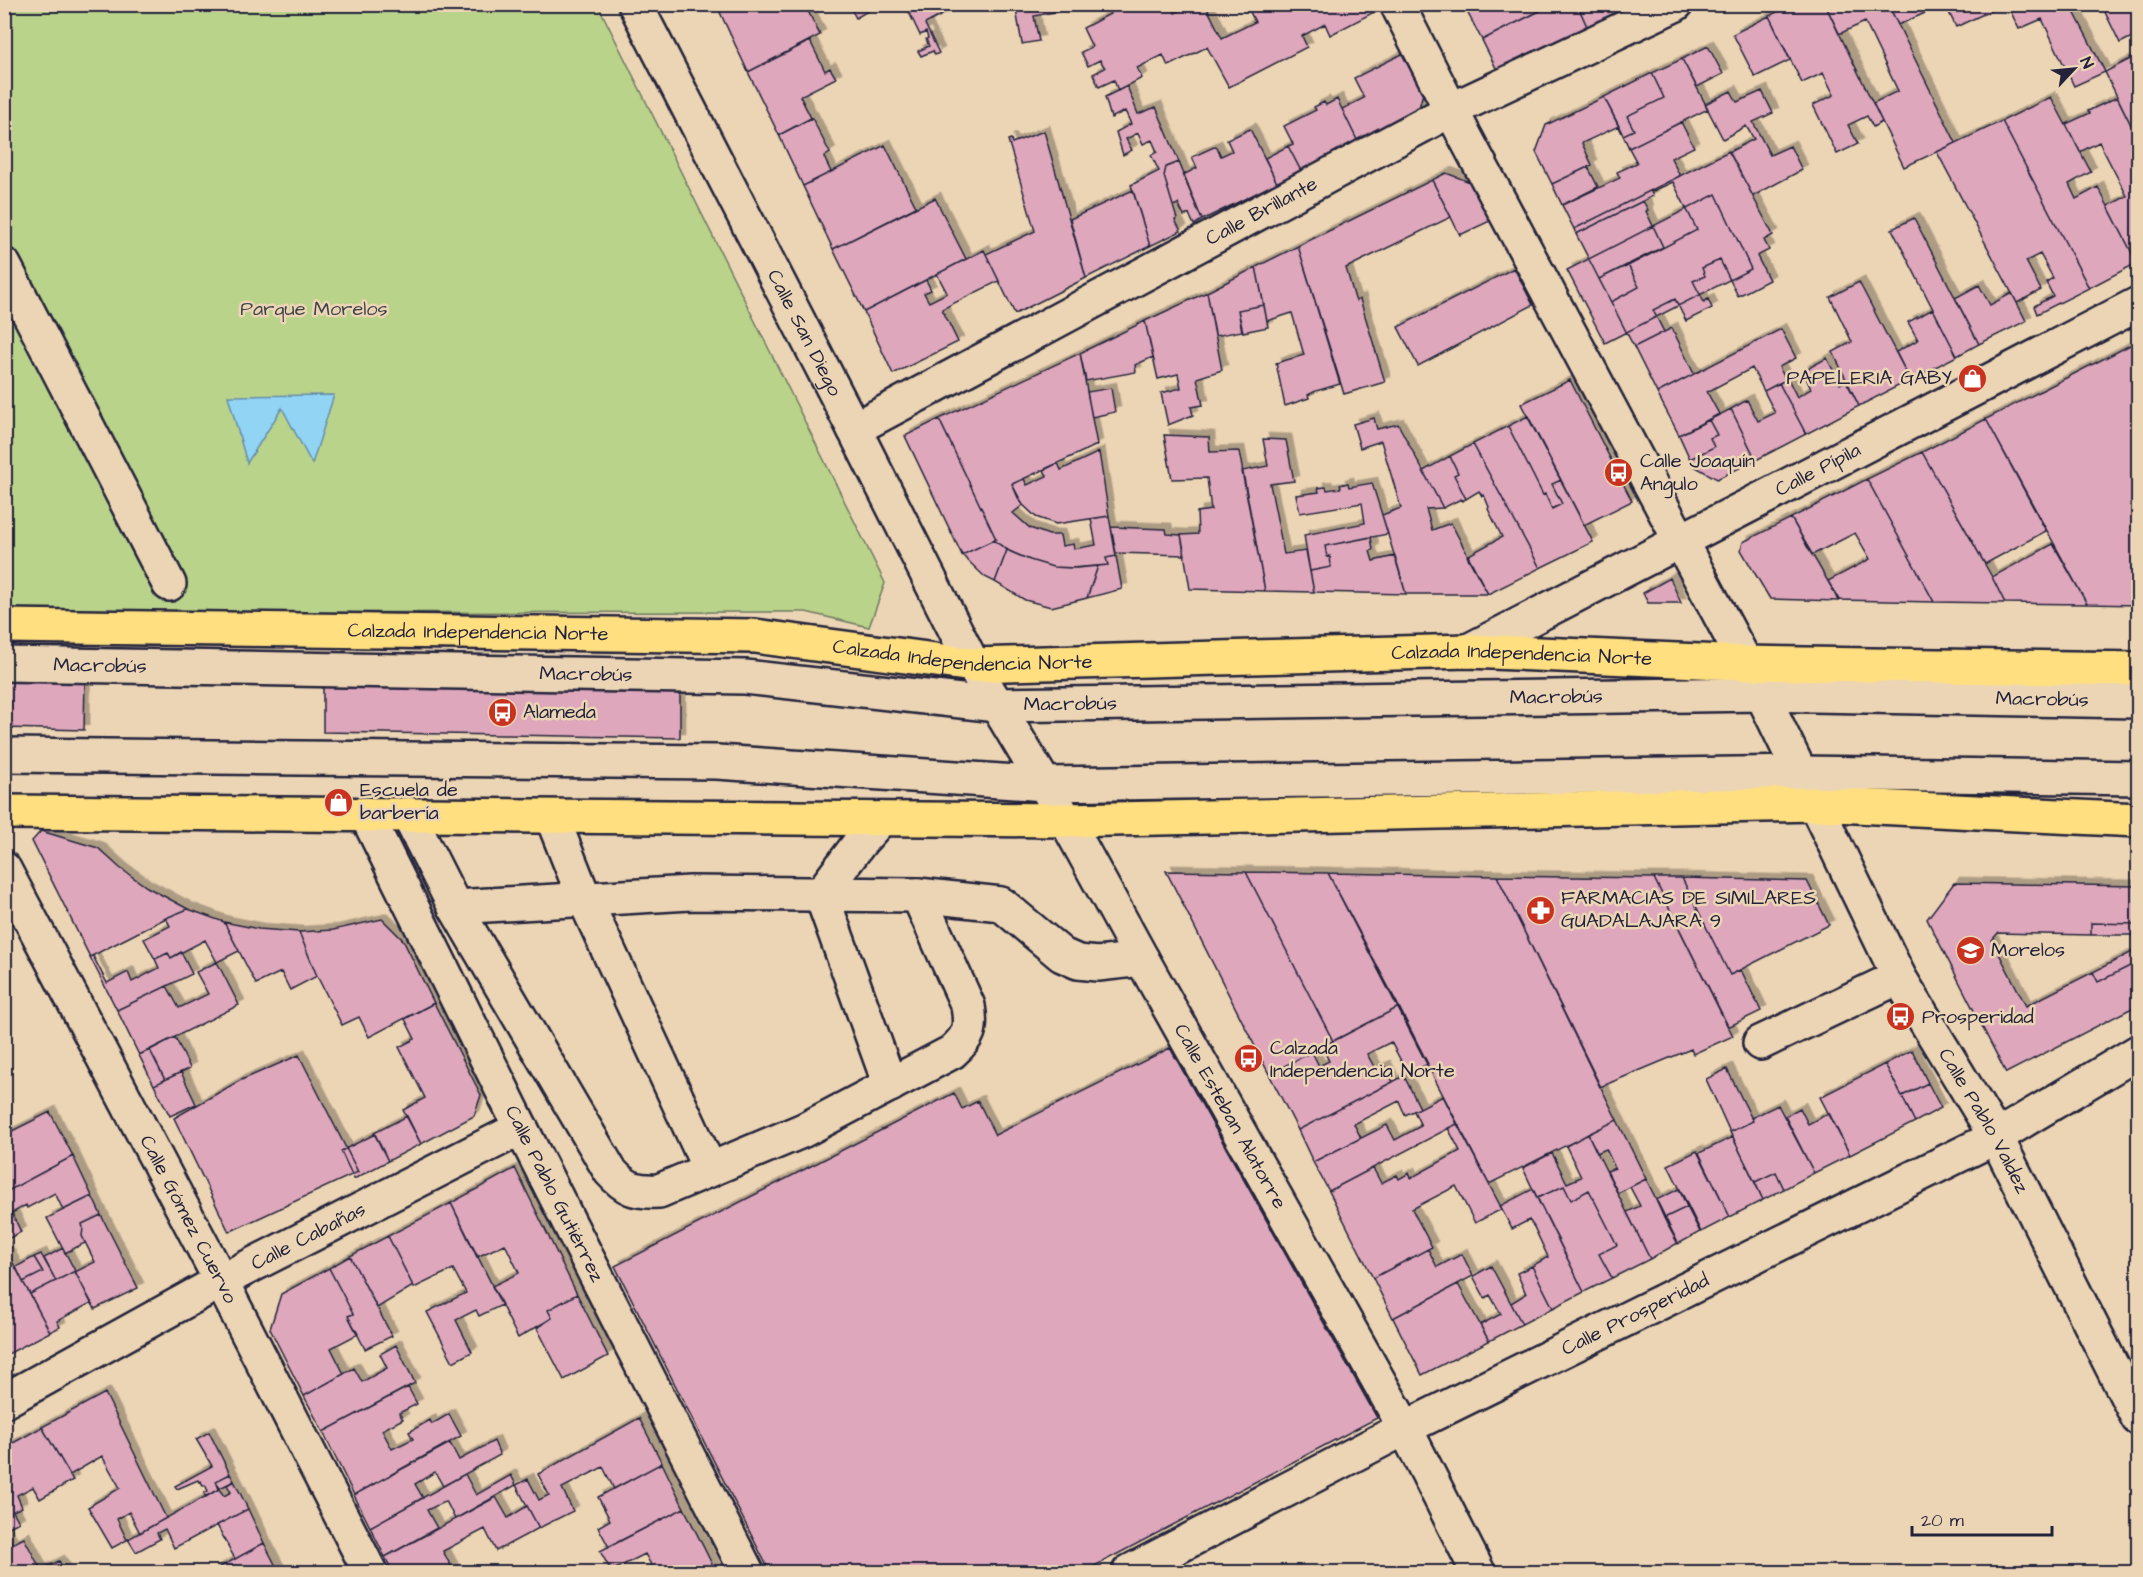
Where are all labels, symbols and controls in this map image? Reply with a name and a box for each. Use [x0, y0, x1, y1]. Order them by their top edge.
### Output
north arrow [2044, 39, 2104, 99]
text: N [2074, 54, 2099, 72]
street label: Calle Brillante [1201, 170, 1323, 253]
street label: Calle San Diego [760, 265, 849, 401]
park label: Parque Morelos [240, 295, 388, 323]
shop icon: PAPELERIA GABY [1957, 362, 1989, 394]
place label: PAPELERIA GABY [1786, 364, 1952, 392]
street label: Calle Pípila [1770, 436, 1866, 504]
place label: Calle Joaquín Angulo [1640, 447, 1755, 499]
bus stop icon: Calle Joaquín Angulo [1603, 457, 1635, 489]
street label: Calzada Independencia Norte [347, 617, 609, 648]
street label: Calzada Independencia Norte [831, 632, 1093, 679]
street label: Calzada Independencia Norte [1391, 637, 1653, 673]
street label: Macrobús [53, 651, 147, 680]
street label: Macrobús [539, 659, 633, 689]
street label: Macrobús [1510, 682, 1603, 712]
street label: Macrobús [1995, 684, 2089, 714]
street label: Macrobús [1024, 689, 1117, 719]
bus stop icon: Alameda [486, 696, 518, 728]
place label: Alameda [523, 698, 596, 726]
place label: Escuela de barbería [360, 776, 458, 827]
shop icon: Escuela de barbería [323, 786, 355, 818]
place label: FARMACIAS DE SIMILARES GUADALAJARA 9 [1561, 884, 1816, 935]
pharmacy icon: FARMACIAS DE SIMILARES GUADALAJARA 9 [1524, 894, 1556, 926]
school or university icon: Morelos [1954, 934, 1986, 966]
place label: Morelos [1991, 936, 2065, 964]
bus stop icon: Prosperidad [1885, 1001, 1917, 1033]
place label: Prosperidad [1922, 1003, 2034, 1031]
street label: Calle Esteban Alatorre [1167, 1019, 1293, 1214]
place label: Calzada Independencia Norte [1270, 1034, 1455, 1085]
bus stop icon: Calzada Independencia Norte [1233, 1043, 1265, 1075]
street label: Calle Pablo Valdez [1931, 1043, 2036, 1198]
street label: Calle Pablo Gutiérrez [498, 1101, 611, 1287]
street label: Calle Gómez Cuervo [133, 1130, 244, 1309]
street label: Calle Cabañas [246, 1195, 371, 1277]
street label: Calle Prosperidad [1557, 1266, 1714, 1363]
scale bar [1912, 1499, 2052, 1537]
text: 20 m [1921, 1508, 1964, 1533]

